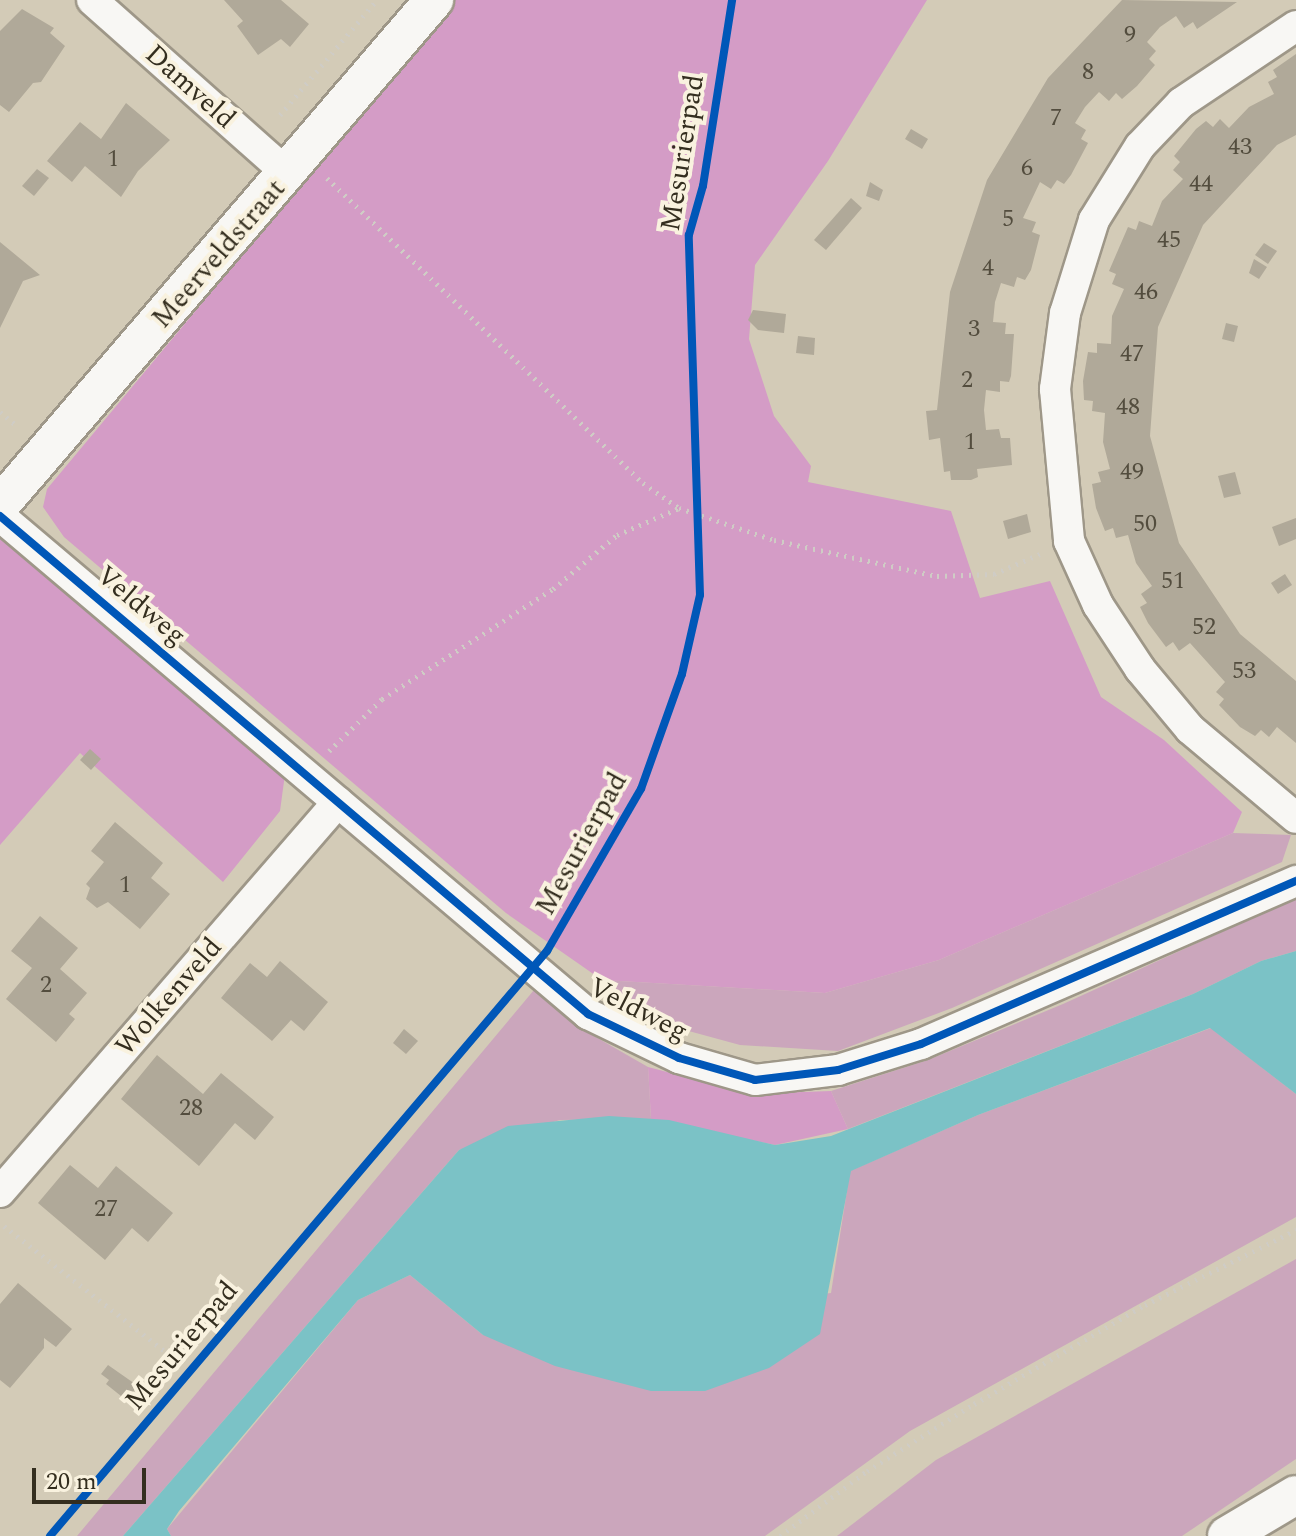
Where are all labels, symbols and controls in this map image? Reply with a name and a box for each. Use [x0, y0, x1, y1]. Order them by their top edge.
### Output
house number: 9 [1124, 22, 1136, 50]
street label: Damveld [138, 38, 242, 136]
house number: 8 [1082, 59, 1094, 87]
street label: Mesurierpad [654, 72, 712, 234]
house number: 7 [1050, 105, 1062, 133]
house number: 43 [1228, 134, 1252, 162]
house number: 1 [107, 146, 119, 174]
house number: 6 [1021, 155, 1033, 183]
house number: 44 [1189, 171, 1213, 199]
street label: Meerveldstraat [145, 173, 293, 335]
house number: 5 [1002, 206, 1014, 234]
house number: 45 [1157, 227, 1181, 255]
house number: 4 [982, 255, 994, 283]
house number: 46 [1134, 279, 1158, 307]
house number: 3 [968, 316, 980, 344]
house number: 47 [1120, 341, 1144, 369]
house number: 2 [961, 367, 973, 395]
house number: 48 [1116, 394, 1140, 422]
house number: 1 [964, 429, 976, 457]
house number: 49 [1120, 459, 1144, 487]
house number: 50 [1133, 511, 1157, 539]
street label: Veldweg [89, 559, 193, 653]
house number: 51 [1161, 568, 1185, 596]
house number: 52 [1192, 614, 1216, 642]
house number: 53 [1232, 658, 1256, 686]
street label: Mesurierpad [529, 767, 635, 921]
house number: 1 [119, 872, 131, 900]
street label: Wolkenveld [109, 931, 229, 1063]
street label: Veldweg [583, 971, 693, 1049]
house number: 2 [40, 972, 52, 1000]
house number: 28 [179, 1095, 203, 1123]
house number: 27 [94, 1196, 118, 1224]
street label: Mesurierpad [118, 1275, 246, 1417]
scale bar [36, 1452, 150, 1502]
text: 20 m [46, 1464, 97, 1500]

